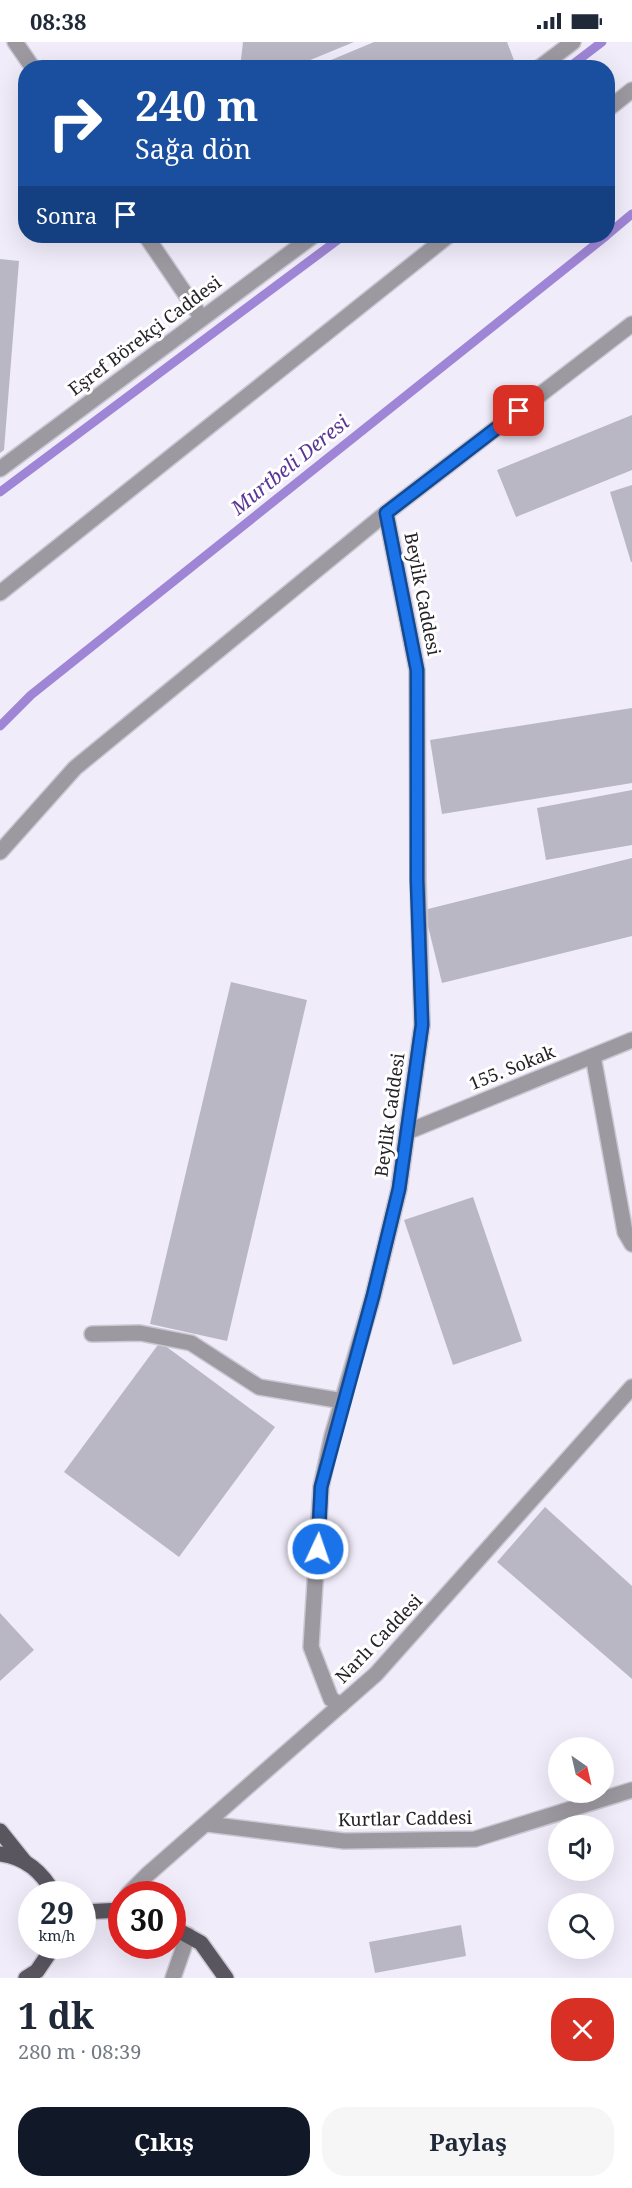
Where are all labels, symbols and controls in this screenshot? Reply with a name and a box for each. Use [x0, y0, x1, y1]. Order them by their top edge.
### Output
text: 08:38 [30, 6, 86, 36]
text: 240 m [135, 76, 259, 133]
icon: right [36, 84, 114, 162]
text: Sağa dön [135, 130, 251, 167]
icon: arrive [109, 198, 142, 231]
text: Sonra [36, 200, 97, 230]
street label: Eşref Börekçi Caddesi [63, 270, 226, 401]
pin [493, 385, 544, 436]
icon: arrive [502, 394, 535, 427]
water label: Murtbeli Deresi [224, 409, 354, 521]
street label: Beylik Caddesi [399, 530, 447, 658]
street label: 155. Sokak [465, 1039, 559, 1095]
street label: Beylik Caddesi [368, 1051, 410, 1178]
position arrow [286, 1517, 350, 1581]
street label: Narlı Caddesi [330, 1588, 427, 1688]
north arrow [548, 1737, 614, 1803]
map controls [548, 1737, 614, 1959]
street label: Kurtlar Caddesi [338, 1805, 472, 1831]
button: sound [548, 1815, 614, 1881]
speed limit sign: 30 [108, 1881, 186, 1959]
text: 29 [40, 1892, 74, 1933]
button: search [548, 1893, 614, 1959]
text: km/h [39, 1925, 75, 1945]
text: 1 dk [18, 1991, 94, 2040]
button: close [551, 1998, 614, 2061]
text: 280 m · 08:39 [18, 2038, 141, 2065]
button: Çıkış [18, 2107, 310, 2176]
button: Paylaş [322, 2107, 614, 2176]

